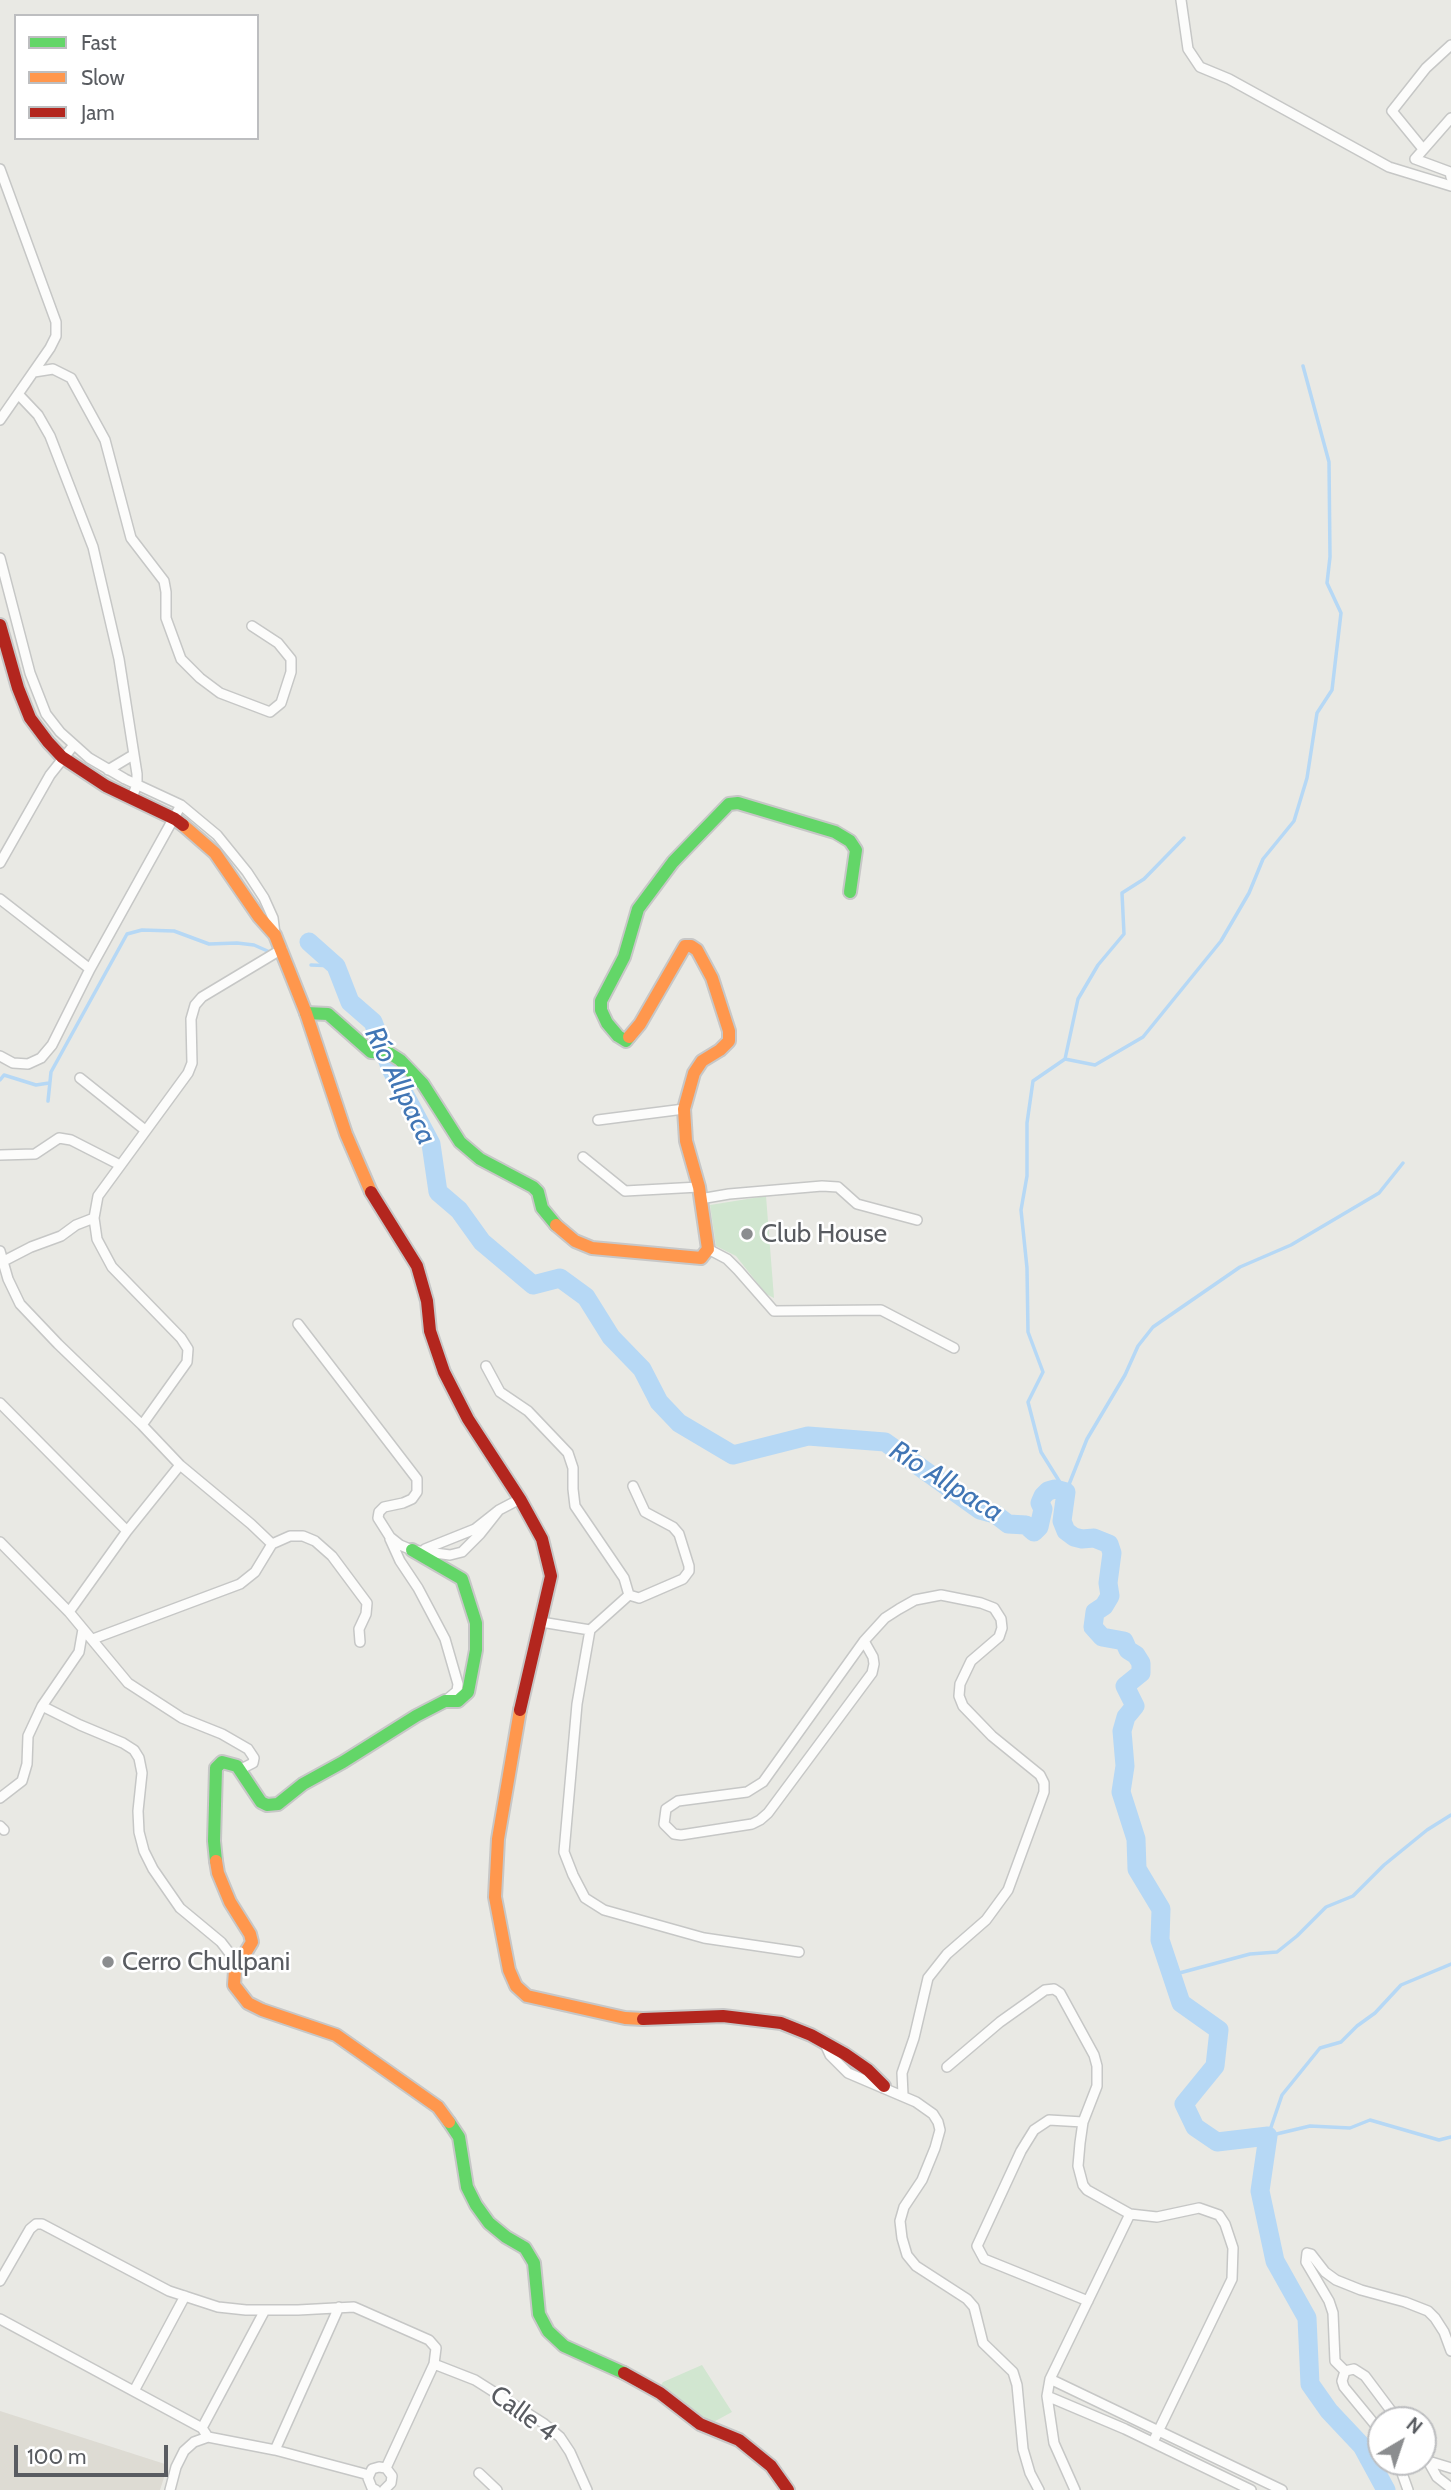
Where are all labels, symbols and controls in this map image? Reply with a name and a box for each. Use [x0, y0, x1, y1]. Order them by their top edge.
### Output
legend [14, 14, 259, 140]
text: Fast [81, 30, 117, 55]
text: Slow [81, 65, 125, 90]
text: Jam [81, 100, 115, 125]
water label: Río Allpaca [357, 1022, 443, 1150]
place label: Club House [761, 1218, 887, 1250]
marker: Club House [739, 1226, 755, 1242]
water label: Río Allpaca [883, 1434, 1009, 1530]
place label: Cerro Chullpani [122, 1946, 290, 1978]
marker: Cerro Chullpani [100, 1954, 116, 1970]
street label: Calle 4 [484, 2379, 562, 2449]
north arrow [1367, 2406, 1437, 2476]
text: N [1402, 2413, 1427, 2439]
scale bar [18, 2430, 172, 2474]
text: 100 m [27, 2444, 86, 2469]

